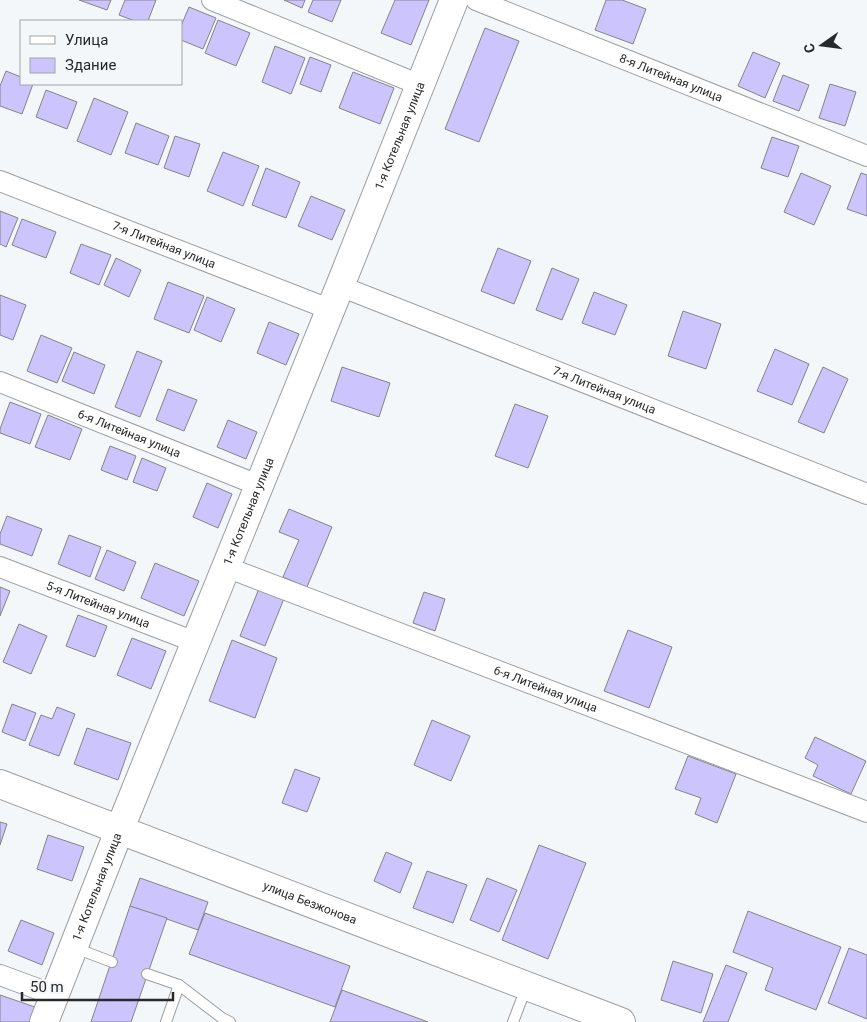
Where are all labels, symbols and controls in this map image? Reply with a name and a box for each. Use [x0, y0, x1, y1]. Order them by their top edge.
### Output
legend [20, 20, 182, 85]
north arrow [797, 20, 847, 70]
text: Улица [65, 31, 108, 49]
text: С [801, 42, 818, 55]
street label: 8-я Литейная улица [618, 51, 725, 105]
text: Здание [65, 56, 116, 74]
street label: 1-я Котельная улица [372, 80, 428, 192]
street label: 7-я Литейная улица [110, 218, 218, 271]
street label: 7-я Литейная улица [551, 364, 658, 417]
street label: 6-я Литейная улица [76, 407, 183, 460]
street label: 1-я Котельная улица [220, 456, 277, 567]
street label: 5-я Литейная улица [44, 578, 152, 631]
street label: 6-я Литейная улица [492, 663, 599, 715]
street label: 1-я Котельная улица [69, 831, 125, 943]
street label: улица Безжонова [261, 879, 359, 927]
scale bar [22, 970, 174, 1002]
text: 50 m [30, 978, 64, 996]

